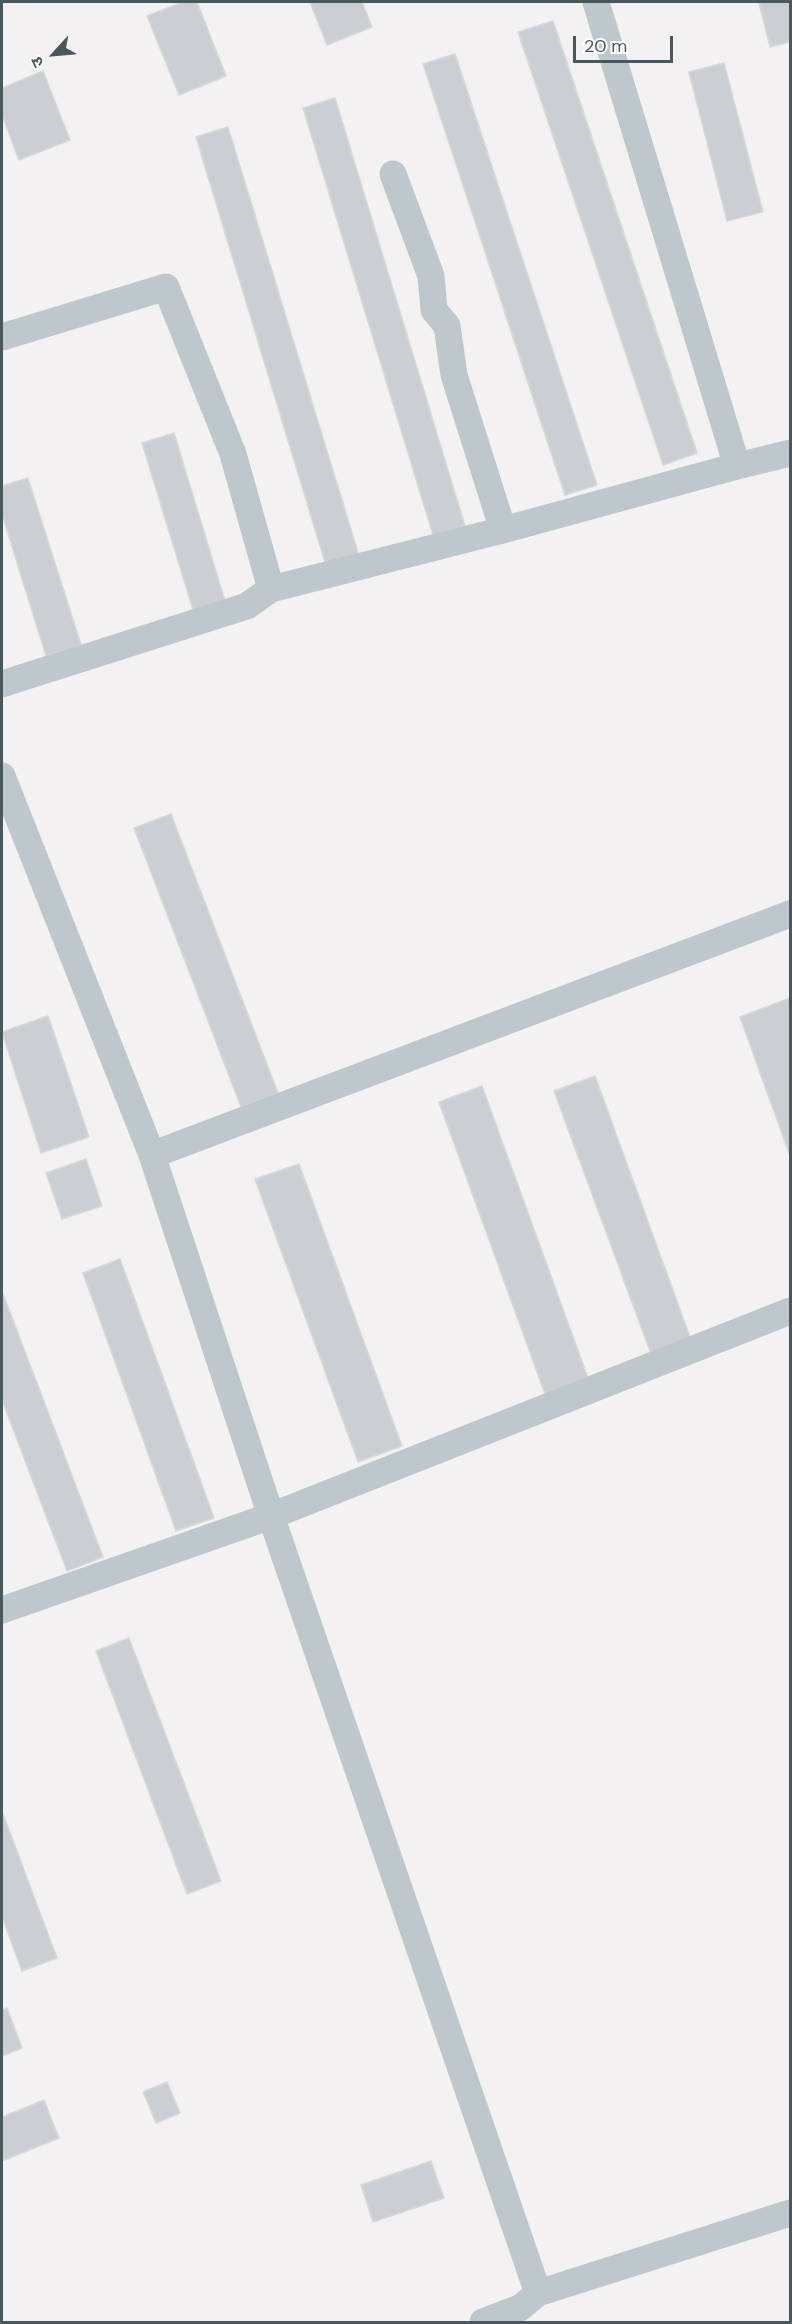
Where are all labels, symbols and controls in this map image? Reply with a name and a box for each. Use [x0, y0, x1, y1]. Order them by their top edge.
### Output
north arrow [24, 24, 84, 84]
scale bar [576, 24, 676, 62]
text: 20 m [584, 34, 627, 58]
text: उ [26, 53, 49, 71]

